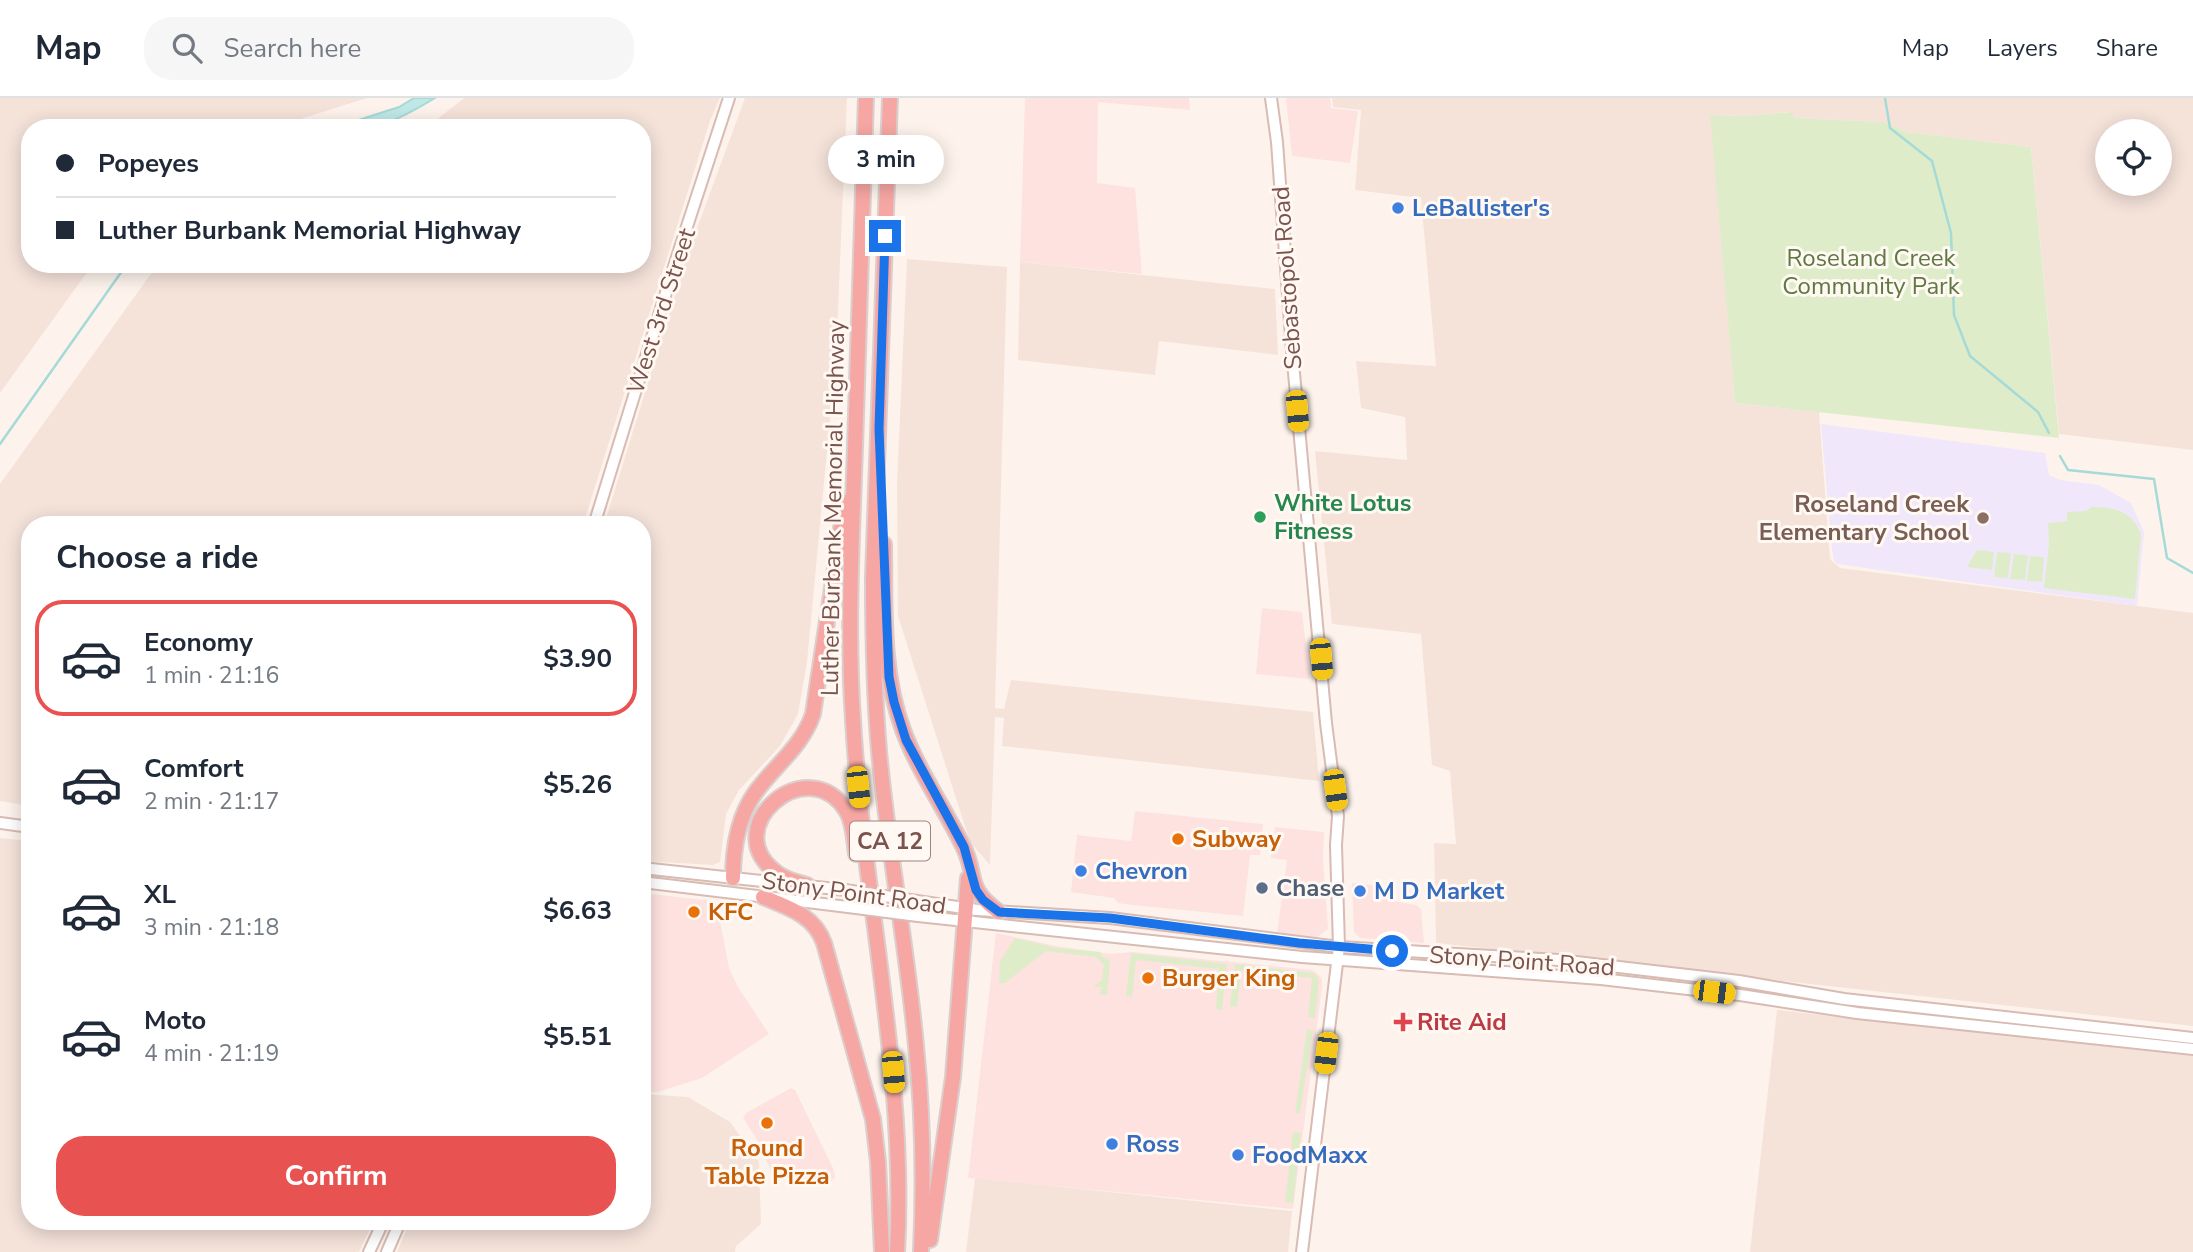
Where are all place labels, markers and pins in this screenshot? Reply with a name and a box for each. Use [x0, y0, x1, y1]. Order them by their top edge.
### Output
place label: LeBallister's [1412, 192, 1550, 224]
marker: LeBallister's [1390, 200, 1406, 216]
place label: White Lotus Fitness [1274, 487, 1411, 547]
place label: Roseland Creek Elementary School [1759, 488, 1970, 548]
marker: White Lotus Fitness [1252, 509, 1268, 525]
marker: Roseland Creek Elementary School [1975, 510, 1991, 526]
place label: Subway [1192, 823, 1281, 855]
marker: Subway [1170, 831, 1186, 847]
place label: Chevron [1095, 855, 1188, 887]
marker: Chevron [1073, 863, 1089, 879]
place label: Chase [1276, 872, 1344, 904]
place label: M D Market [1374, 875, 1505, 907]
marker: Chase [1254, 880, 1270, 896]
marker: M D Market [1352, 883, 1368, 899]
place label: KFC [708, 896, 753, 928]
marker: KFC [686, 904, 702, 920]
place label: Burger King [1162, 962, 1296, 994]
marker: Burger King [1140, 970, 1156, 986]
place label: Rite Aid [1417, 1006, 1507, 1038]
marker: Rite Aid [1395, 1014, 1411, 1030]
marker: Round Table Pizza [759, 1115, 775, 1131]
place label: Ross [1126, 1128, 1179, 1160]
place label: Round Table Pizza [704, 1132, 830, 1192]
marker: Ross [1104, 1136, 1120, 1152]
place label: FoodMaxx [1252, 1139, 1368, 1171]
marker: FoodMaxx [1230, 1147, 1246, 1163]

